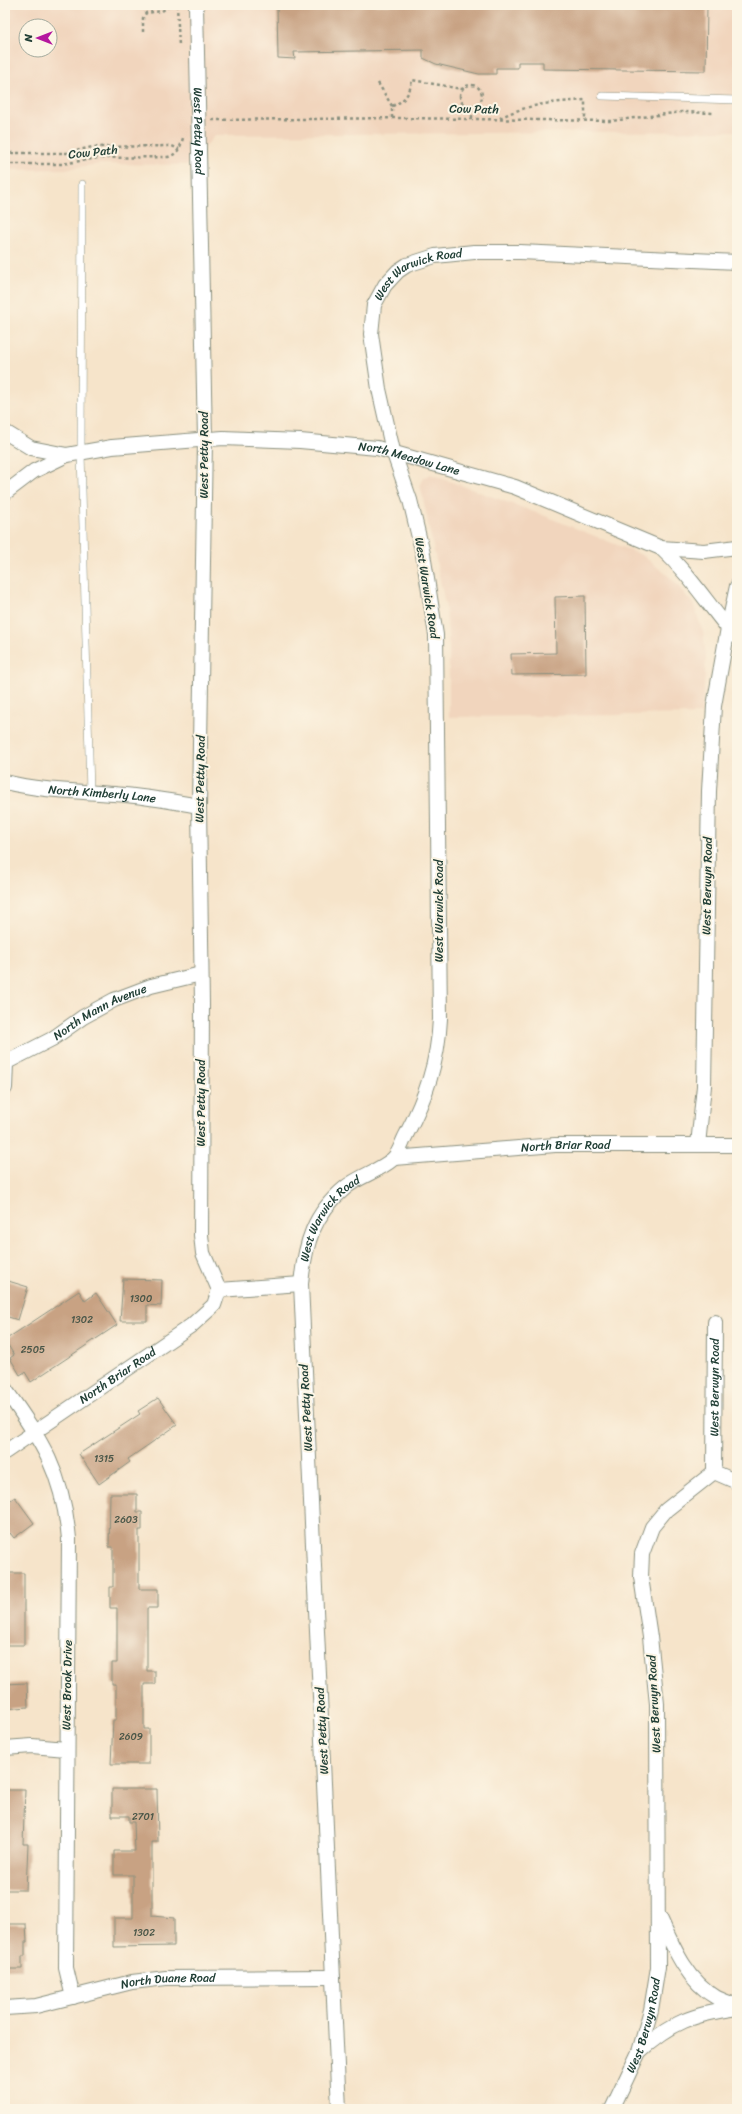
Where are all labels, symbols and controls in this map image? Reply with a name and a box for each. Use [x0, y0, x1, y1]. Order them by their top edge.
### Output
north arrow [18, 18, 58, 58]
text: N [19, 34, 38, 43]
street label: West Petty Road [187, 87, 211, 176]
street label: Cow Path [449, 98, 499, 120]
street label: Cow Path [67, 138, 119, 166]
street label: West Warwick Road [368, 242, 465, 305]
street label: West Petty Road [193, 410, 215, 499]
street label: North Meadow Lane [357, 435, 463, 482]
street label: West Warwick Road [408, 536, 446, 642]
street label: West Petty Road [188, 734, 212, 823]
street label: North Kimberly Lane [47, 778, 158, 810]
street label: West Berwyn Road [695, 835, 719, 935]
street label: West Warwick Road [428, 858, 450, 962]
street label: North Mann Avenue [48, 978, 150, 1046]
street label: West Petty Road [190, 1058, 212, 1147]
street label: North Briar Road [520, 1134, 611, 1159]
street label: West Warwick Road [293, 1168, 366, 1264]
house number: 1300 [130, 1290, 152, 1308]
house number: 1302 [71, 1311, 93, 1329]
street label: West Berwyn Road [703, 1337, 726, 1437]
house number: 2505 [21, 1341, 45, 1359]
street label: North Briar Road [74, 1341, 161, 1410]
street label: West Petty Road [293, 1362, 319, 1452]
house number: 1315 [94, 1450, 114, 1468]
house number: 2603 [114, 1511, 138, 1529]
street label: West Brook Drive [55, 1640, 79, 1730]
street label: West Berwyn Road [640, 1653, 668, 1753]
street label: West Petty Road [309, 1685, 335, 1775]
house number: 2609 [119, 1728, 143, 1746]
house number: 2701 [132, 1808, 154, 1826]
house number: 1302 [133, 1924, 155, 1942]
street label: North Duane Road [118, 1967, 216, 1995]
street label: West Berwyn Road [620, 1975, 667, 2077]

